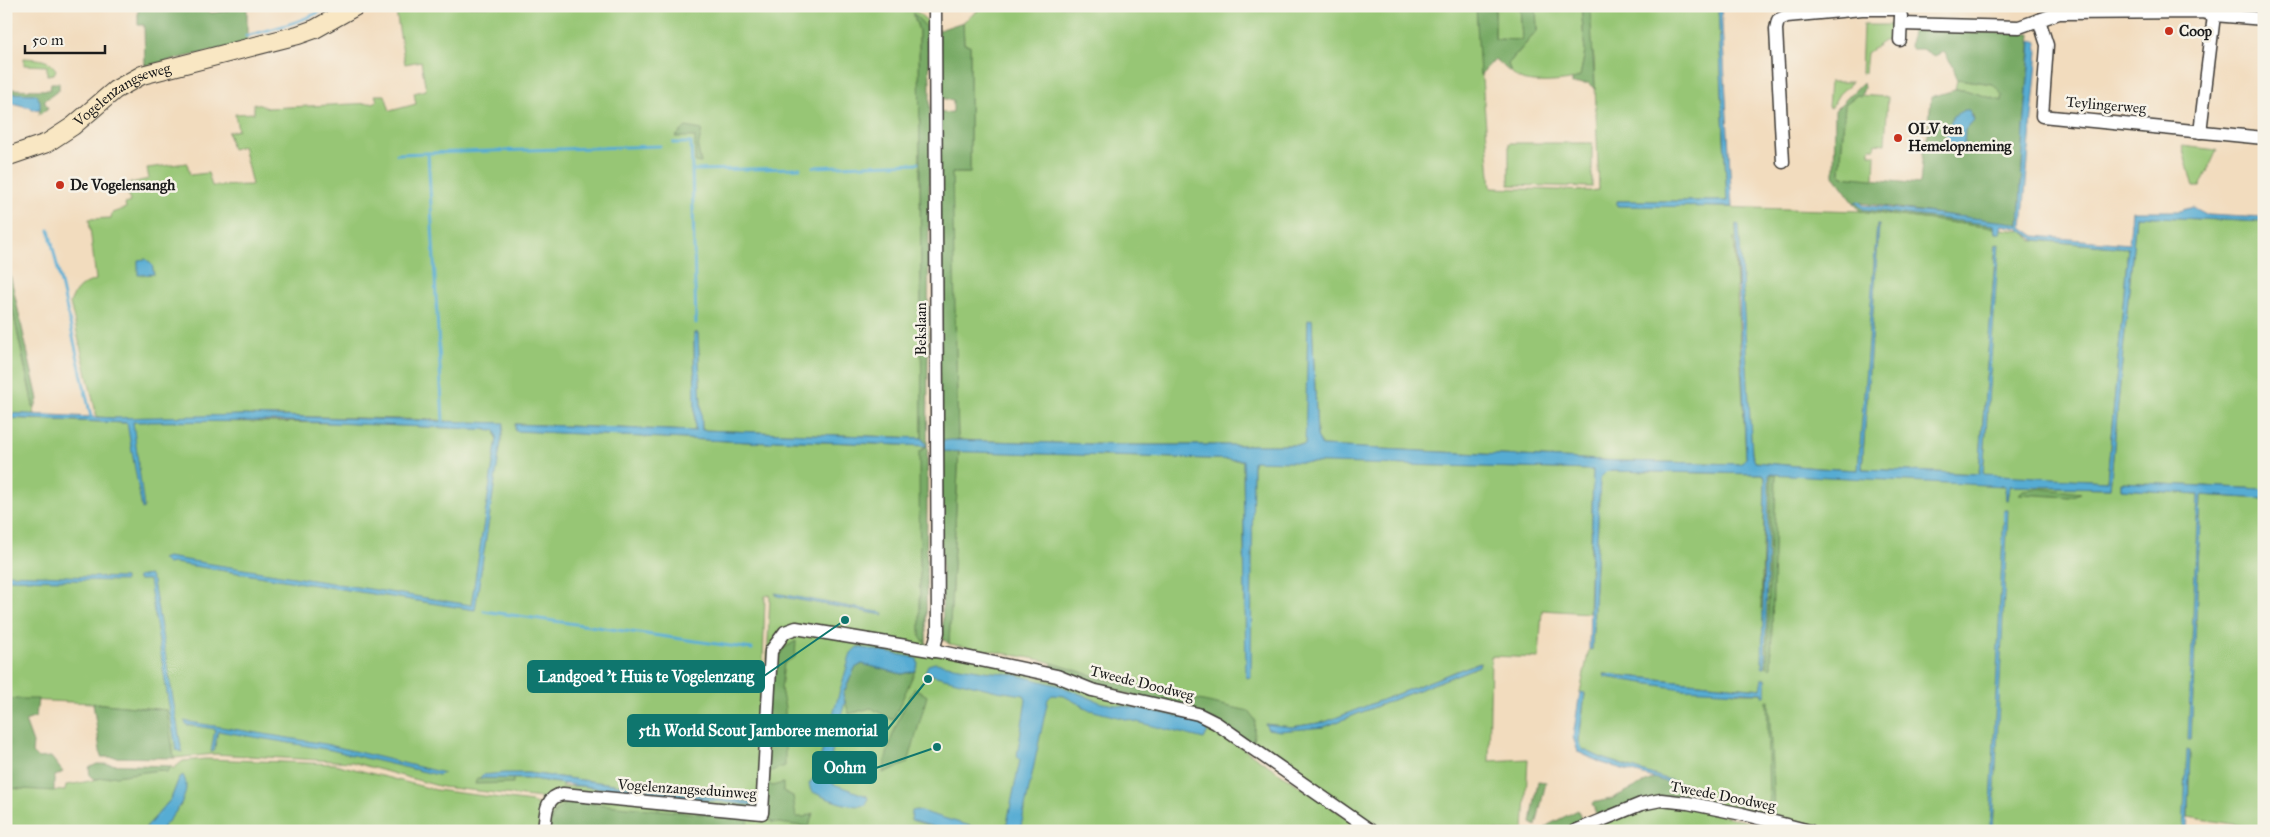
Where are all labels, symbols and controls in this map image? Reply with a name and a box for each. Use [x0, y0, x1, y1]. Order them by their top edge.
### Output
scale bar [25, 22, 105, 54]
place label: Coop [2179, 22, 2213, 41]
marker: Coop [2163, 25, 2175, 37]
text: 50 m [32, 31, 64, 49]
street label: Vogelenzangseweg [69, 59, 174, 131]
street label: Teylingerweg [2065, 93, 2148, 118]
place label: OLV ten Hemelopneming [1908, 120, 2012, 156]
marker: OLV ten Hemelopneming [1892, 132, 1904, 144]
place label: De Vogelensangh [70, 176, 176, 195]
marker: De Vogelensangh [54, 179, 66, 191]
street label: Bekslaan [912, 302, 930, 356]
callout: Landgoed 't Huis te Vogelenzang [528, 661, 764, 692]
street label: Tweede Doodweg [1088, 661, 1197, 705]
text: Landgoed 't Huis te Vogelenzang [538, 667, 755, 687]
callout: 5th World Scout Jamboree memorial [628, 715, 887, 746]
text: 5th World Scout Jamboree memorial [638, 721, 878, 741]
callout: Oohm [813, 752, 876, 783]
text: Oohm [824, 758, 867, 777]
street label: Vogelenzangseduinweg [616, 775, 758, 803]
street label: Tweede Doodweg [1669, 777, 1778, 815]

